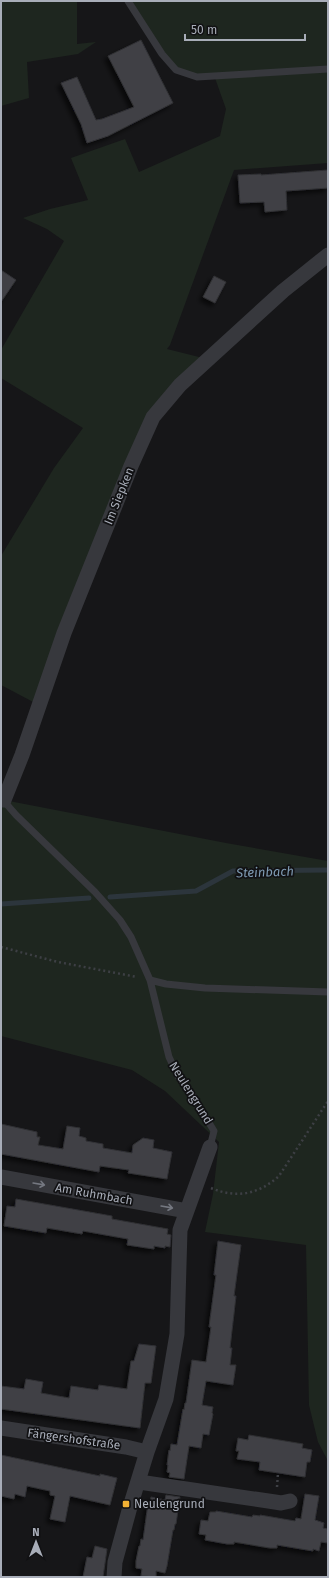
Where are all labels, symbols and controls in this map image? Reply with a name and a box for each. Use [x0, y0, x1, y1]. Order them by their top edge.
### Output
scale bar [185, 16, 305, 42]
text: 50 m [191, 23, 217, 37]
street label: Im Siepken [101, 465, 137, 527]
water label: Steinbach [235, 863, 294, 881]
street label: Neulengrund [166, 1059, 216, 1127]
street label: Am Ruhmbach [54, 1180, 134, 1208]
one-way arrow [32, 1181, 45, 1189]
one-way arrow [160, 1204, 173, 1212]
street label: Fängershofstraße [27, 1426, 121, 1452]
place label: Neulengrund [134, 1497, 205, 1511]
marker: Neulengrund [121, 1499, 131, 1509]
north arrow [16, 1522, 56, 1562]
text: N [32, 1526, 40, 1539]

